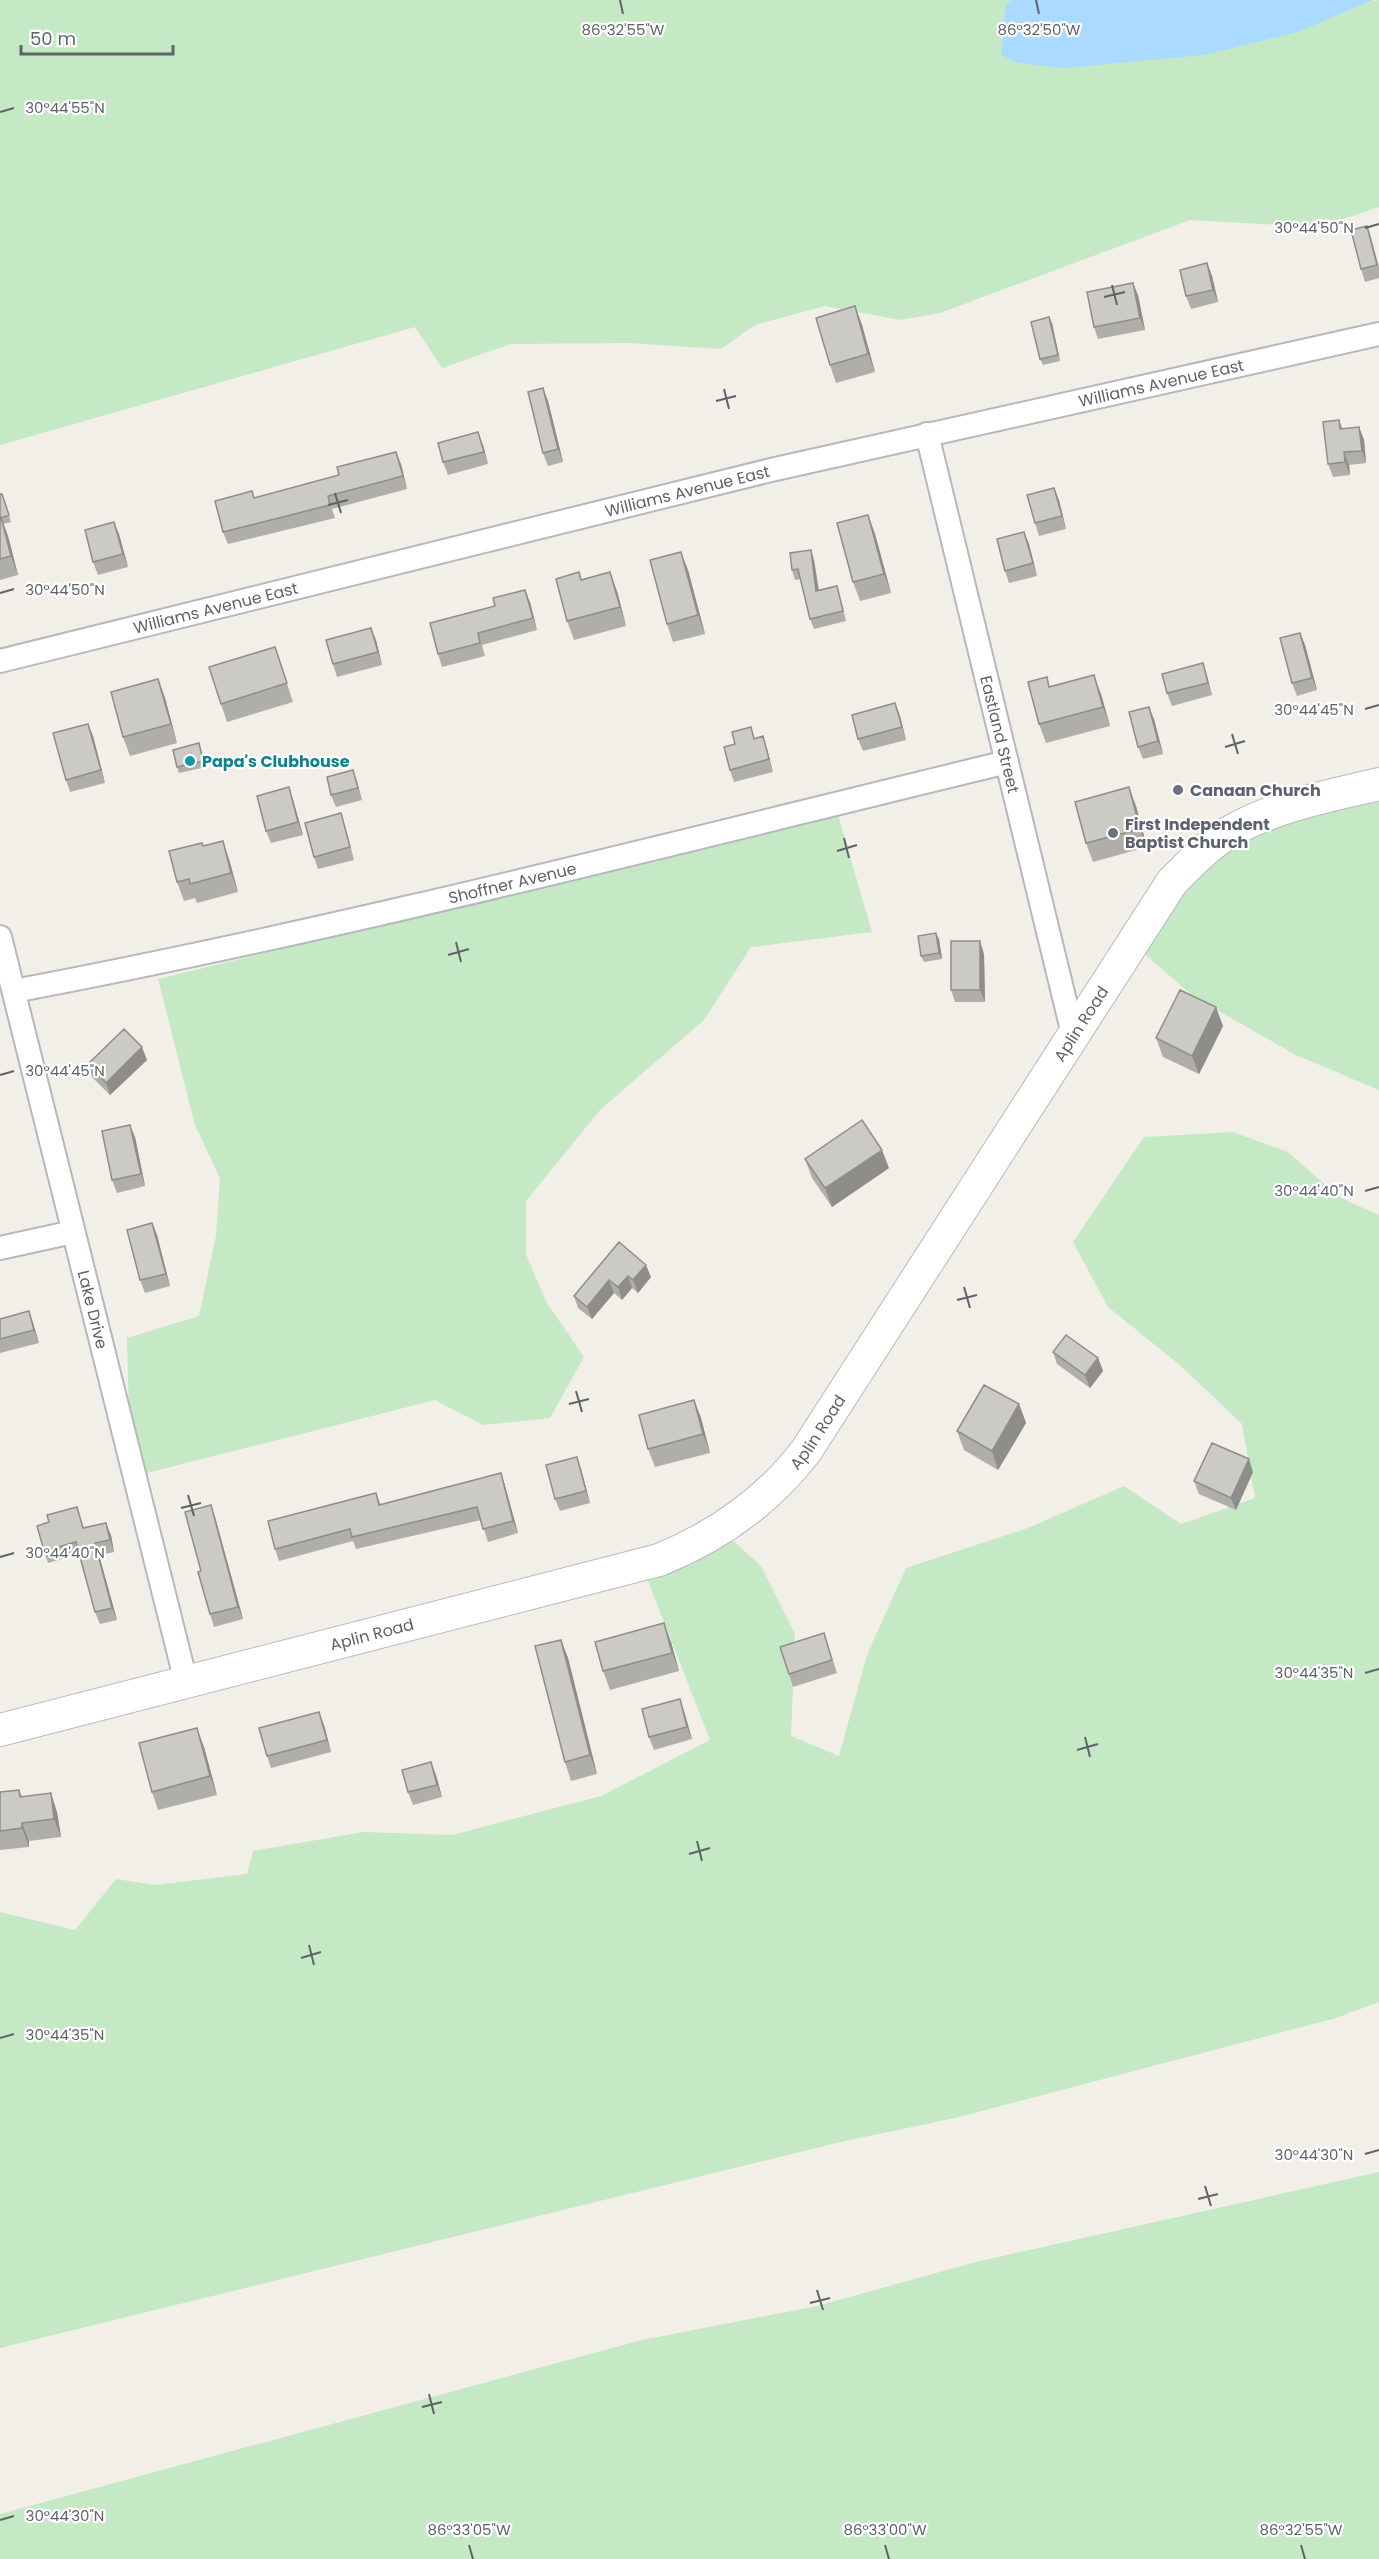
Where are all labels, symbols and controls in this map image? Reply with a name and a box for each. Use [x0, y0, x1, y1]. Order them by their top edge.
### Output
scale bar [21, 18, 172, 56]
text: 86°32'55"W [582, 19, 665, 40]
text: 86°32'50"W [998, 19, 1081, 40]
text: 50 m [30, 26, 76, 51]
text: 30°44'55"N [25, 97, 105, 118]
text: 30°44'50"N [1274, 217, 1354, 238]
street label: Williams Avenue East [1076, 353, 1246, 412]
street label: Williams Avenue East [602, 459, 772, 522]
street label: Williams Avenue East [131, 576, 300, 639]
text: 30°44'50"N [25, 579, 105, 600]
street label: Eastland Street [975, 673, 1025, 796]
text: 30°44'45"N [1274, 699, 1354, 720]
place label: Papa's Clubhouse [202, 750, 350, 773]
marker: Papa's Clubhouse [183, 754, 197, 768]
place label: Canaan Church [1190, 779, 1321, 802]
marker: Canaan Church [1171, 783, 1185, 797]
place label: First Independent Baptist Church [1125, 813, 1270, 854]
marker: First Independent Baptist Church [1106, 826, 1120, 840]
street label: Shoffner Avenue [446, 856, 579, 909]
street label: Aplin Road [1048, 981, 1114, 1066]
text: 30°44'45"N [25, 1060, 105, 1081]
text: 30°44'40"N [1274, 1180, 1354, 1201]
street label: Lake Drive [72, 1268, 114, 1351]
street label: Aplin Road [784, 1390, 851, 1474]
text: 30°44'40"N [25, 1542, 105, 1563]
street label: Aplin Road [327, 1612, 416, 1656]
text: 30°44'35"N [1275, 1662, 1353, 1683]
text: 30°44'35"N [26, 2024, 104, 2045]
text: 30°44'30"N [1275, 2144, 1353, 2165]
text: 30°44'30"N [26, 2505, 104, 2526]
text: 86°33'05"W [427, 2519, 511, 2540]
text: 86°33'00"W [843, 2519, 927, 2540]
text: 86°32'55"W [1260, 2519, 1343, 2540]

